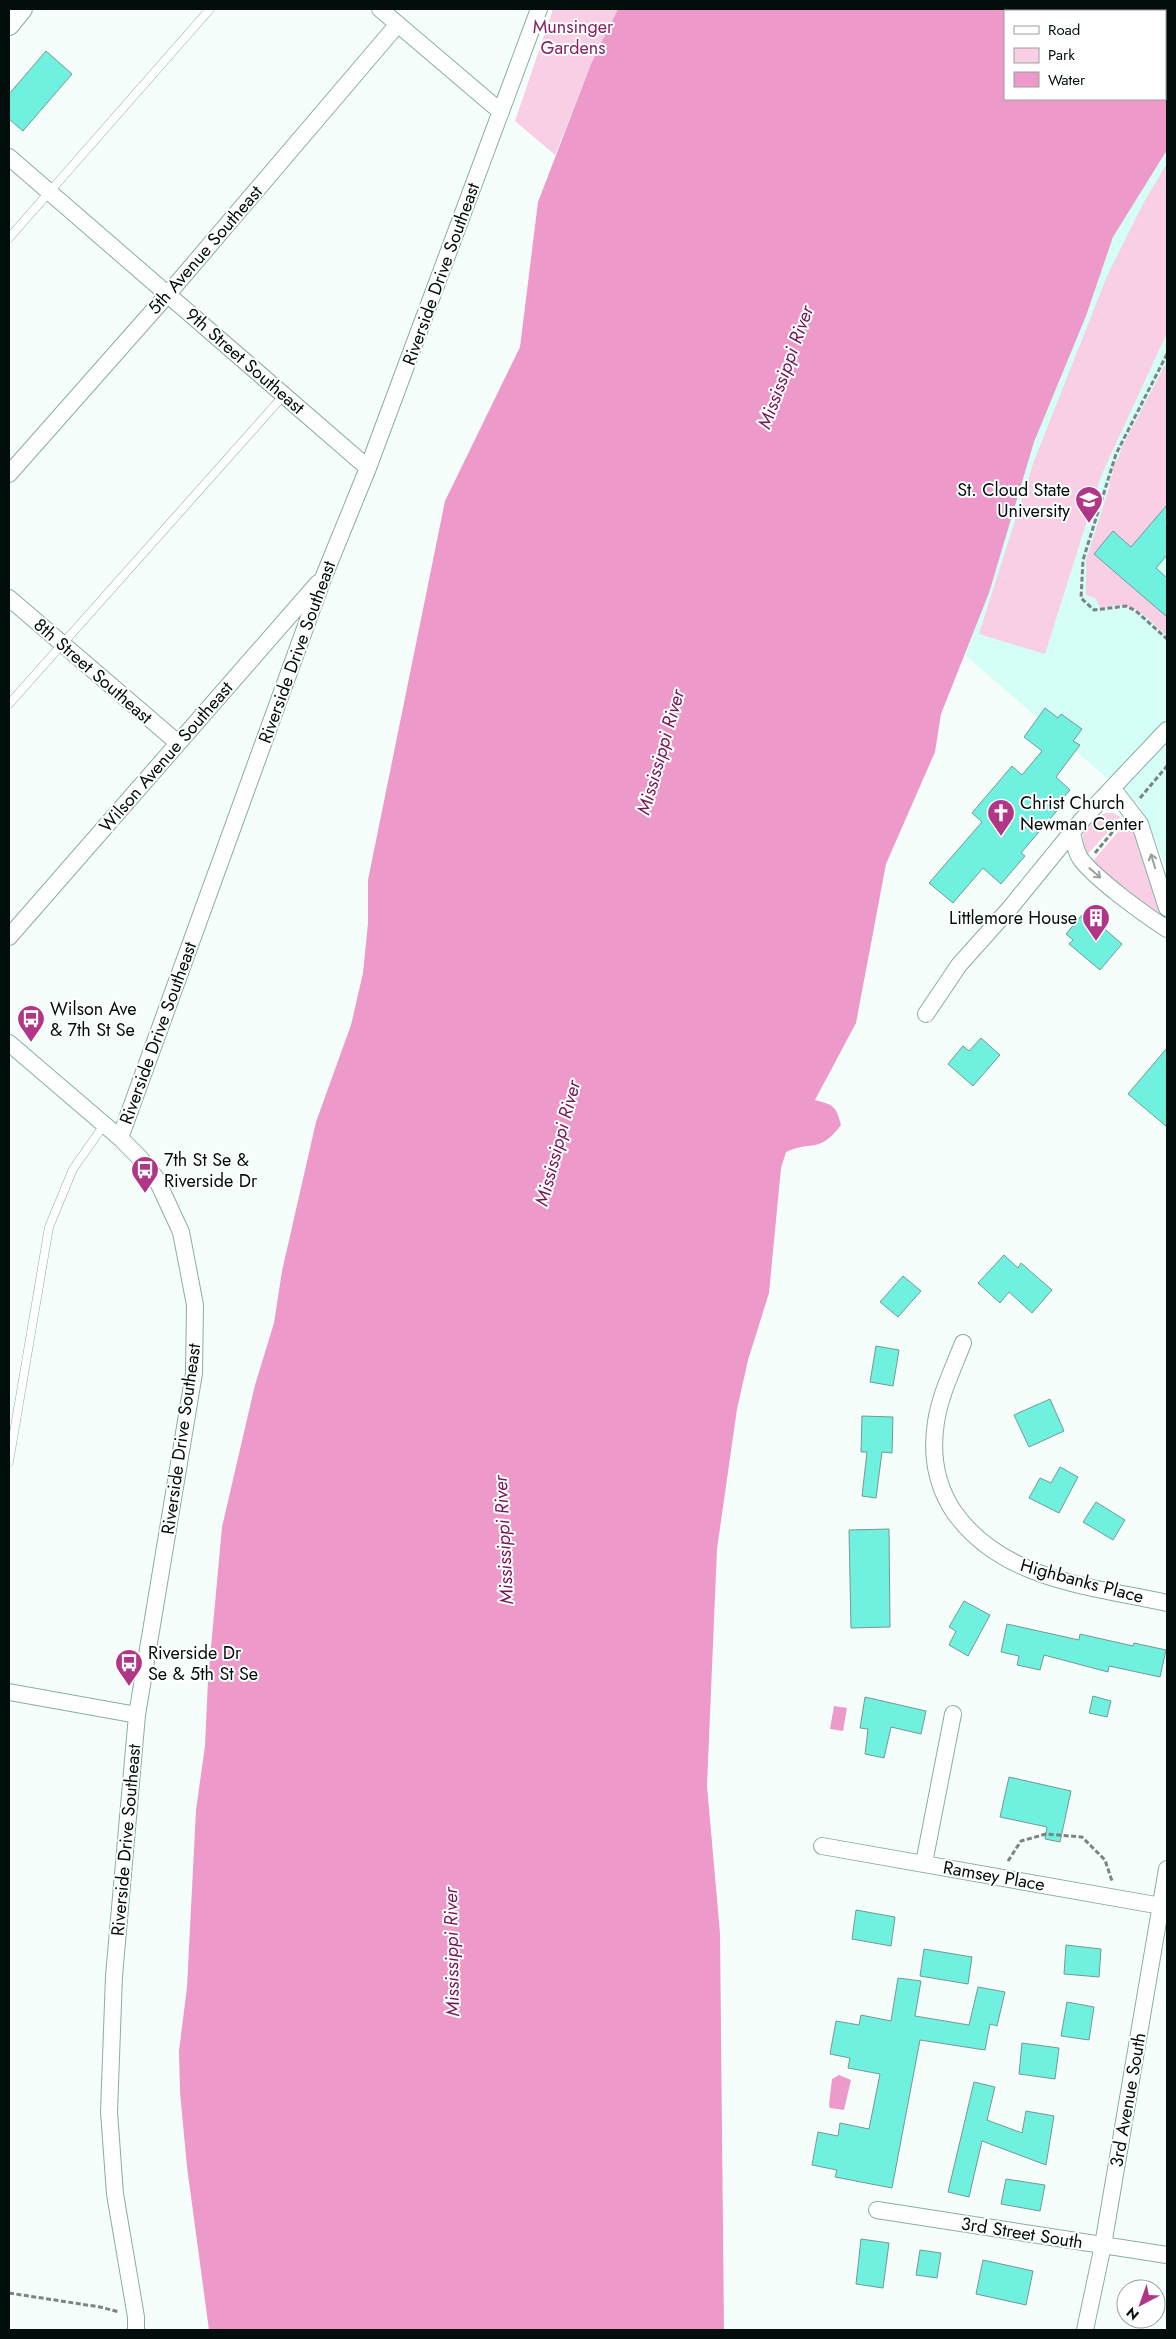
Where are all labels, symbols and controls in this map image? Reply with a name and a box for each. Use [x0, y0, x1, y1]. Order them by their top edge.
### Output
legend [1004, 10, 1166, 100]
park label: Munsinger Gardens [533, 14, 614, 61]
text: Road [1048, 19, 1080, 41]
text: Park [1048, 44, 1075, 66]
text: Water [1048, 69, 1086, 91]
street label: Riverside Drive Southeast [396, 178, 486, 369]
street label: 5th Avenue Southeast [142, 179, 269, 320]
water label: Mississippi River [751, 300, 821, 433]
street label: 9th Street Southeast [180, 302, 311, 421]
place label: St. Cloud State University [957, 477, 1070, 524]
school or university icon: St. Cloud State University [1074, 485, 1104, 524]
street label: Riverside Drive Southeast [252, 556, 342, 747]
street label: 8th Street Southeast [28, 612, 159, 730]
street label: Wilson Avenue Southeast [93, 675, 239, 838]
water label: Mississippi River [630, 685, 692, 818]
place label: Christ Church Newman Center [1020, 790, 1144, 837]
church icon: Christ Church Newman Center [986, 798, 1016, 837]
one-way arrow [1147, 854, 1157, 870]
one-way arrow [1088, 867, 1101, 878]
building icon: Littlemore House [1081, 903, 1111, 942]
place label: Littlemore House [949, 905, 1077, 931]
street label: Riverside Drive Southeast [113, 937, 203, 1128]
place label: Wilson Ave & 7th St Se [50, 996, 136, 1043]
bus stop icon: Wilson Ave & 7th St Se [16, 1004, 46, 1043]
water label: Mississippi River [528, 1076, 588, 1209]
place label: 7th St Se & Riverside Dr [164, 1147, 258, 1194]
bus stop icon: 7th St Se & Riverside Dr [130, 1155, 160, 1194]
street label: Riverside Drive Southeast [155, 1341, 207, 1536]
water label: Mississippi River [487, 1473, 520, 1605]
street label: Highbanks Place [1017, 1552, 1147, 1610]
place label: Riverside Dr Se & 5th St Se [148, 1640, 258, 1687]
bus stop icon: Riverside Dr Se & 5th St Se [114, 1648, 144, 1687]
street label: Riverside Drive Southeast [105, 1742, 147, 1937]
street label: Ramsey Place [941, 1854, 1047, 1898]
water label: Mississippi River [437, 1885, 466, 2017]
street label: 3rd Avenue South [1103, 2031, 1153, 2169]
street label: 3rd Street South [959, 2211, 1085, 2255]
north arrow [1116, 2279, 1166, 2329]
text: N [1122, 2303, 1143, 2325]

